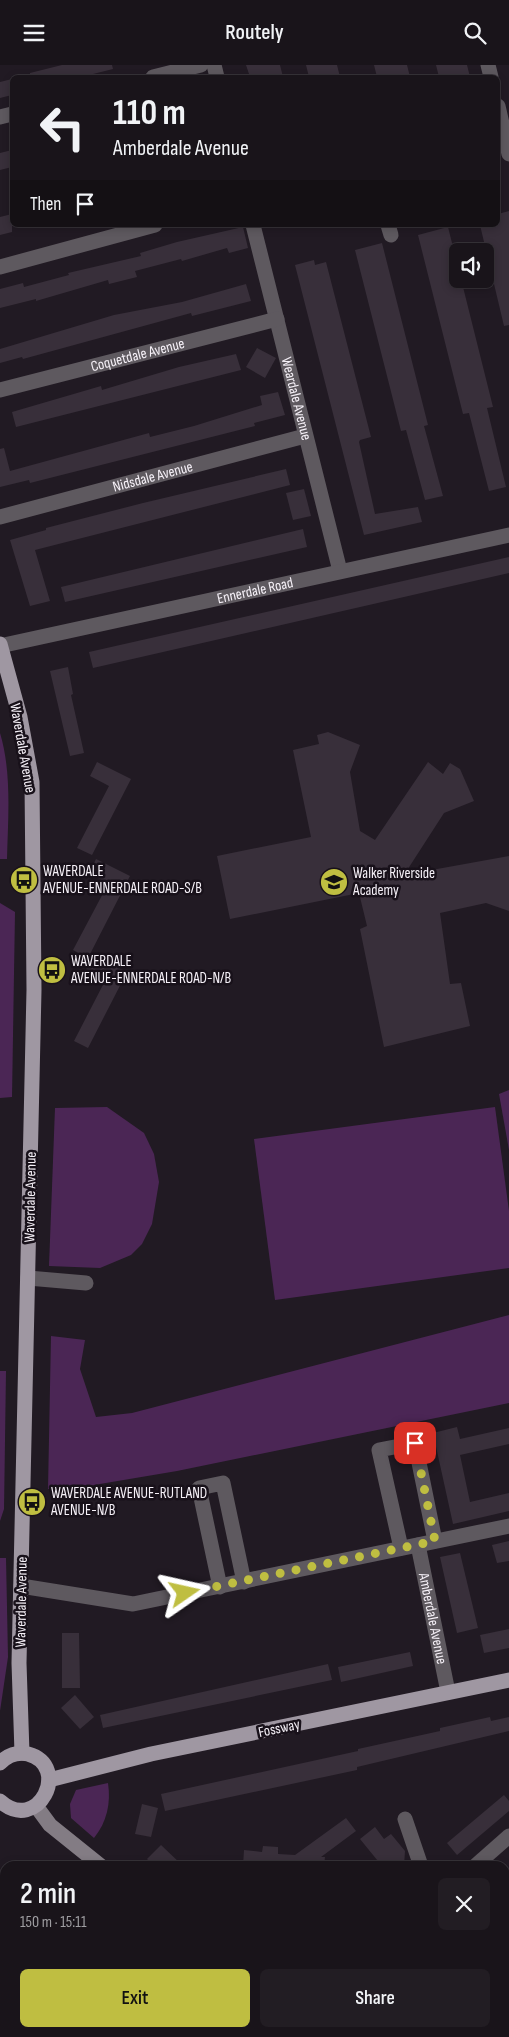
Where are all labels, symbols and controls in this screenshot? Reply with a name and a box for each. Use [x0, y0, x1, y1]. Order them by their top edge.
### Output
icon: menu [20, 19, 48, 47]
text: Routely [225, 19, 284, 46]
icon: search [461, 19, 489, 47]
text: 110 m [113, 92, 186, 135]
icon: left [30, 95, 95, 160]
text: Amberdale Avenue [113, 135, 249, 162]
icon: arrive [71, 190, 99, 218]
text: Then [30, 193, 61, 216]
map controls [449, 243, 494, 288]
button: sound [449, 243, 494, 288]
street label: Coquetdale Avenue [89, 334, 187, 376]
street label: Weardale Avenue [277, 355, 316, 442]
street label: Nidsdale Avenue [111, 457, 195, 497]
street label: Ennerdale Road [215, 573, 295, 608]
street label: Waverdale Avenue [5, 702, 40, 794]
place label: WAVERDALE AVENUE-ENNERDALE ROAD-S/B [42, 862, 202, 898]
place label: Walker Riverside Academy [352, 864, 435, 900]
bus stop icon: WAVERDALE AVENUE-ENNERDALE ROAD-S/B [9, 865, 39, 895]
school or university icon: Walker Riverside Academy [319, 867, 349, 897]
place label: WAVERDALE AVENUE-ENNERDALE ROAD-N/B [70, 952, 231, 988]
bus stop icon: WAVERDALE AVENUE-ENNERDALE ROAD-N/B [37, 955, 67, 985]
street label: Waverdale Avenue [20, 1151, 41, 1243]
pin [394, 1422, 436, 1464]
icon: arrive [401, 1429, 429, 1457]
place label: WAVERDALE AVENUE-RUTLAND AVENUE-N/B [50, 1484, 207, 1520]
bus stop icon: WAVERDALE AVENUE-RUTLAND AVENUE-N/B [17, 1487, 47, 1517]
street label: Waverdale Avenue [11, 1556, 32, 1648]
position arrow [158, 1566, 210, 1618]
street label: Amberdale Avenue [414, 1570, 451, 1666]
street label: Fossway [257, 1715, 302, 1742]
text: 2 min [20, 1876, 76, 1912]
button: close [438, 1878, 490, 1930]
text: 150 m · 15:11 [20, 1913, 86, 1932]
button: Exit [20, 1969, 250, 2027]
button: Share [260, 1969, 490, 2027]

